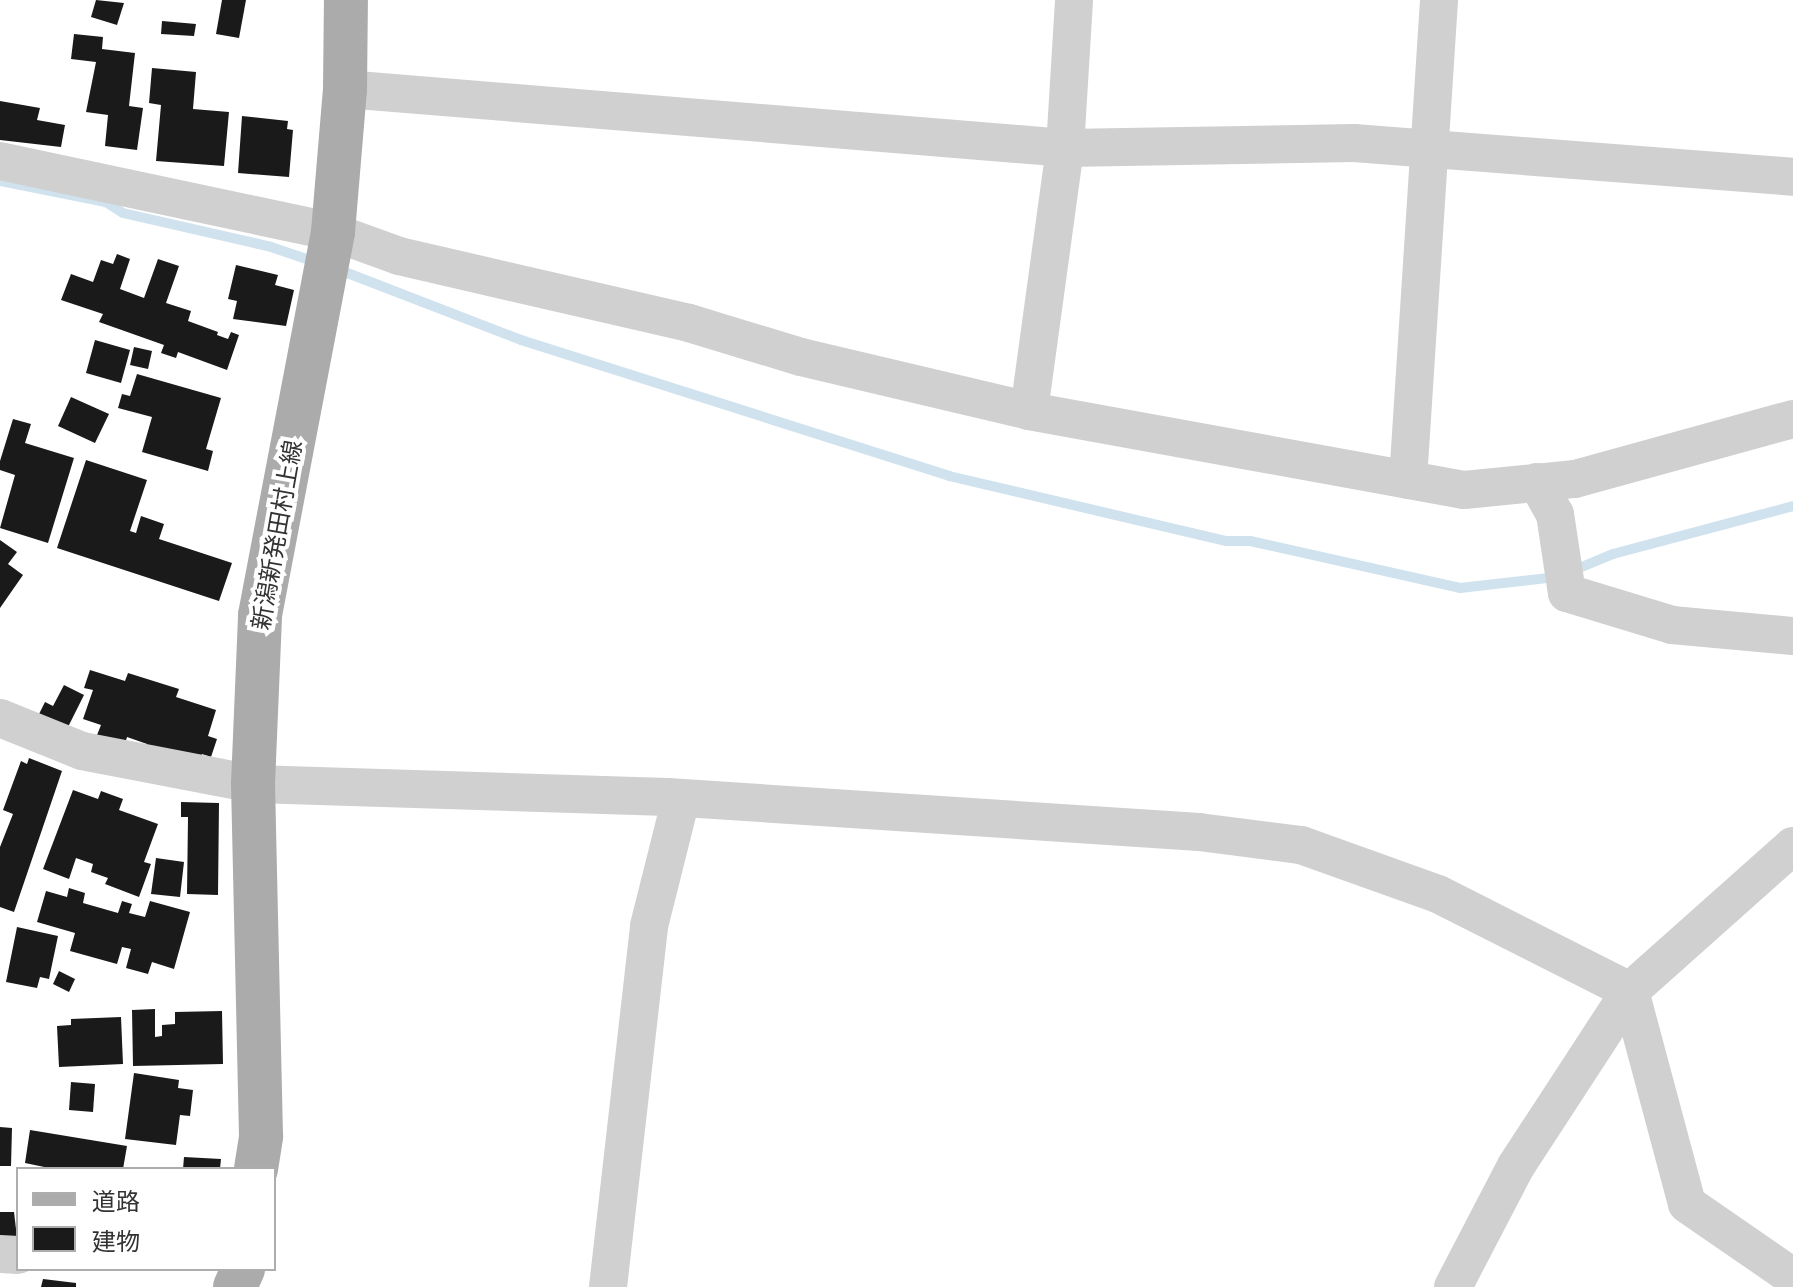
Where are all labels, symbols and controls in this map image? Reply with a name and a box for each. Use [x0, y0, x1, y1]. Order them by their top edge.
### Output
street label: 新潟新発田村上線 [246, 438, 308, 632]
legend [16, 1167, 276, 1271]
text: 道路 [92, 1187, 140, 1216]
text: 建物 [92, 1227, 140, 1256]

